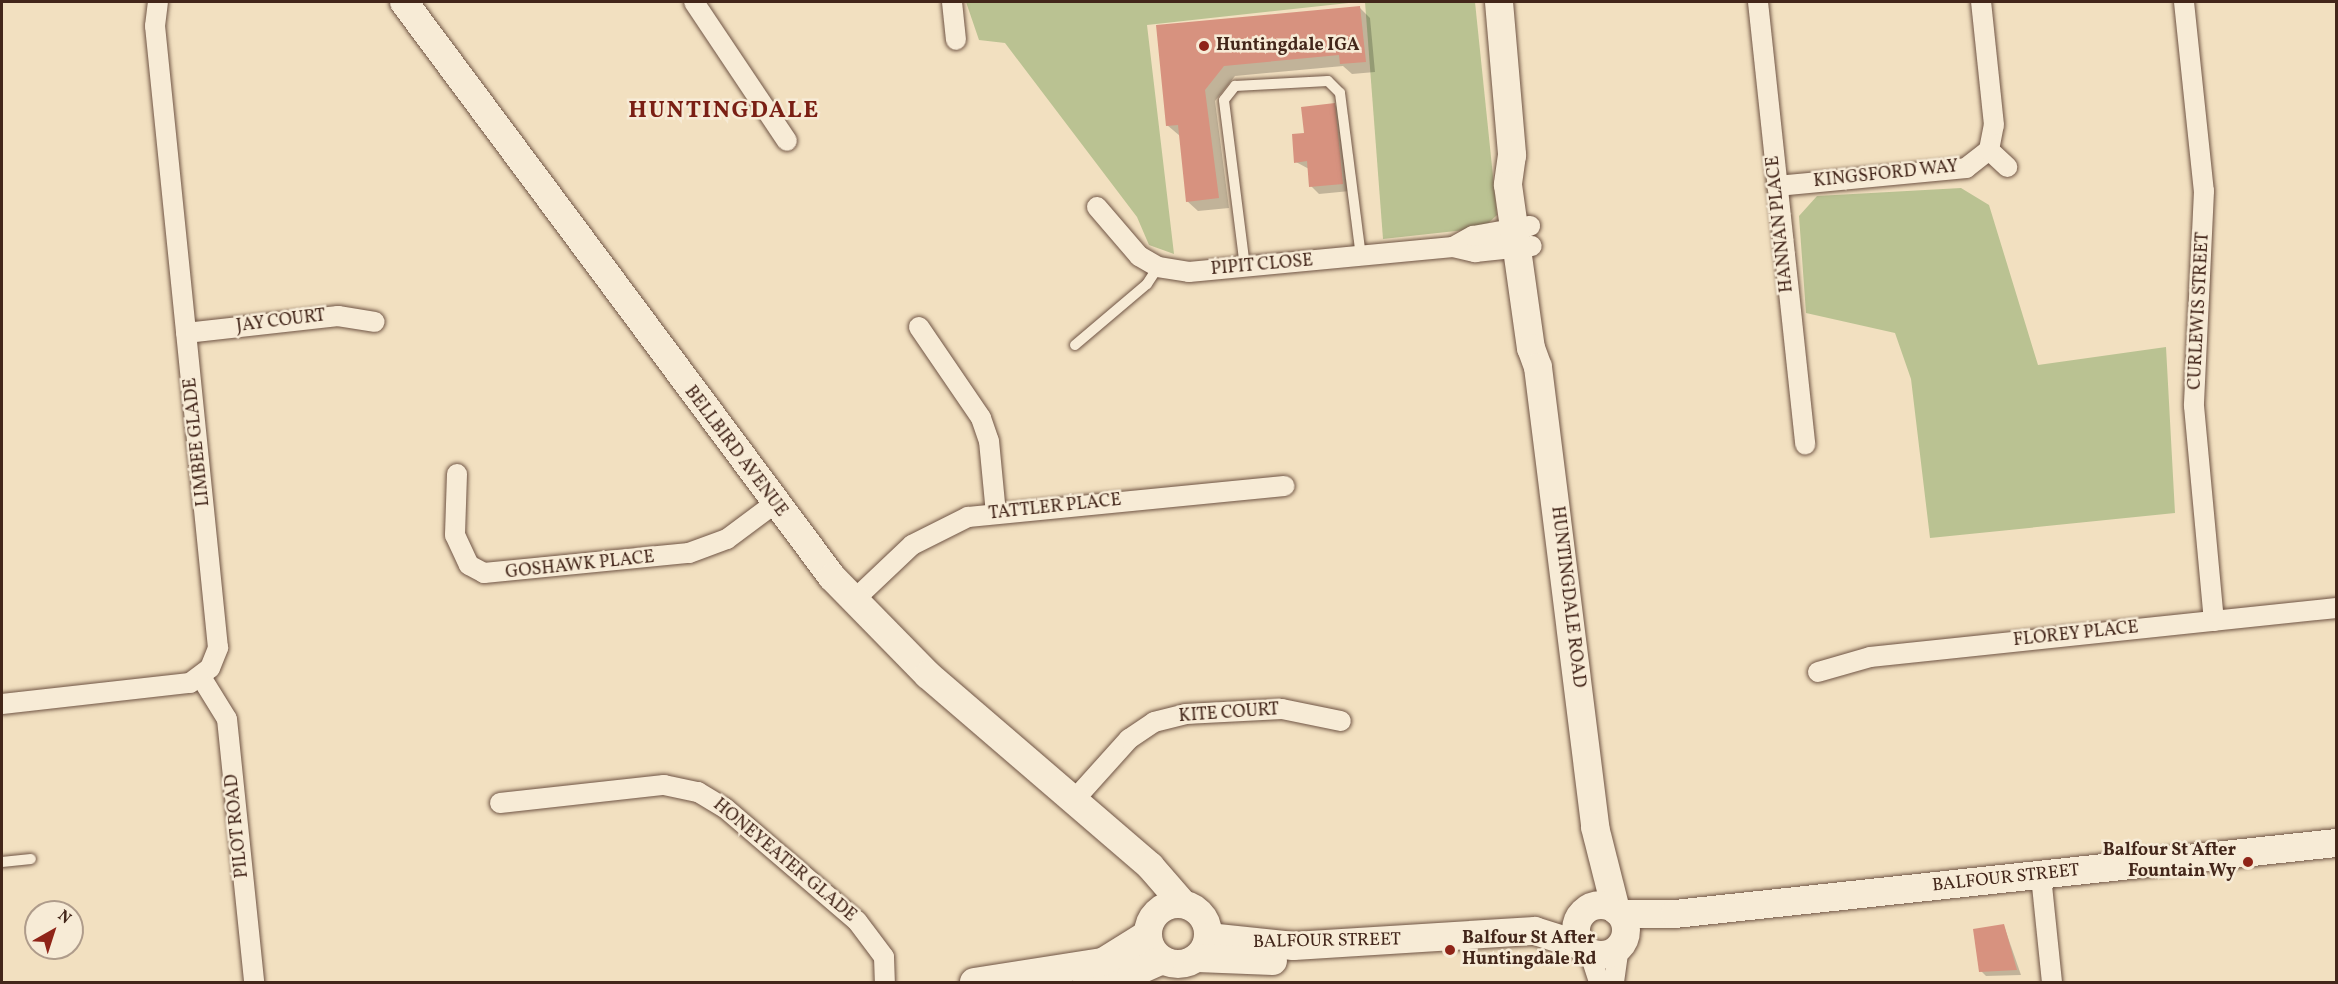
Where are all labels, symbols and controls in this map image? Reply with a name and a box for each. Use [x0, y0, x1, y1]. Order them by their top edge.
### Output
place label: Huntingdale IGA [1216, 35, 1360, 57]
marker: Huntingdale IGA [1197, 39, 1211, 53]
district label: HUNTINGDALE [628, 98, 820, 126]
street label: HANNAN PLACE [1763, 154, 1799, 294]
street label: KINGSFORD WAY [1812, 157, 1960, 193]
street label: CURLEWIS STREET [2185, 232, 2215, 390]
street label: PIPIT CLOSE [1210, 251, 1314, 281]
street label: JAY COURT [235, 306, 327, 338]
street label: LIMBEE GLADE [180, 376, 216, 508]
street label: BELLBIRD AVENUE [679, 382, 791, 522]
street label: TATTLER PLACE [987, 490, 1123, 526]
street label: HUNTINGDALE ROAD [1545, 505, 1589, 689]
street label: GOSHAWK PLACE [504, 547, 656, 585]
street label: FLOREY PLACE [2012, 618, 2140, 652]
street label: KITE COURT [1178, 700, 1280, 728]
street label: PILOT ROAD [222, 773, 254, 879]
street label: HONEYEATER GLADE [708, 795, 860, 927]
place label: Balfour St After Fountain Wy [2103, 841, 2236, 884]
marker: Balfour St After Fountain Wy [2241, 855, 2255, 869]
street label: BALFOUR STREET [1931, 861, 2081, 897]
north arrow [24, 900, 84, 960]
text: N [53, 905, 76, 930]
place label: Balfour St After Huntingdale Rd [1462, 929, 1597, 972]
street label: BALFOUR STREET [1253, 930, 1401, 954]
marker: Balfour St After Huntingdale Rd [1443, 943, 1457, 957]

